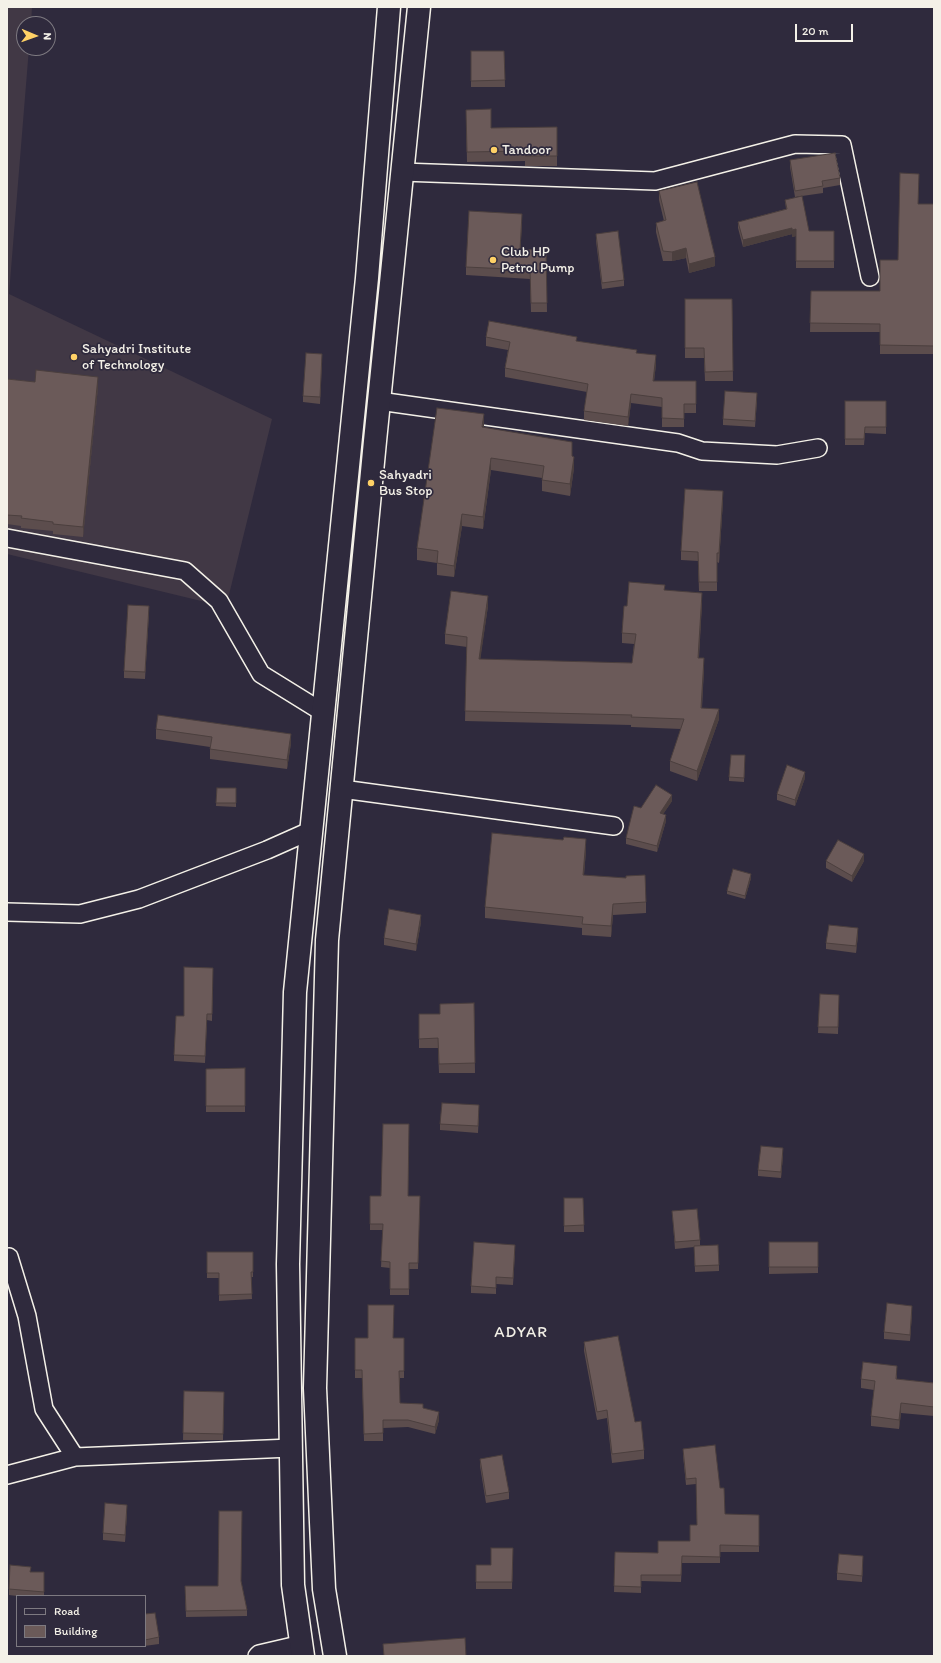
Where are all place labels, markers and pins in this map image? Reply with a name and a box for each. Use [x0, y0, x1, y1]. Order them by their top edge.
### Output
place label: Tandoor [502, 142, 551, 158]
marker: Tandoor [489, 145, 499, 155]
place label: Club HP Petrol Pump [501, 244, 574, 276]
marker: Club HP Petrol Pump [488, 255, 498, 265]
place label: Sahyadri Institute of Technology [82, 341, 191, 374]
marker: Sahyadri Institute of Technology [69, 352, 79, 362]
place label: Sahyadri Bus Stop [379, 467, 432, 500]
marker: Sahyadri Bus Stop [366, 478, 376, 488]

